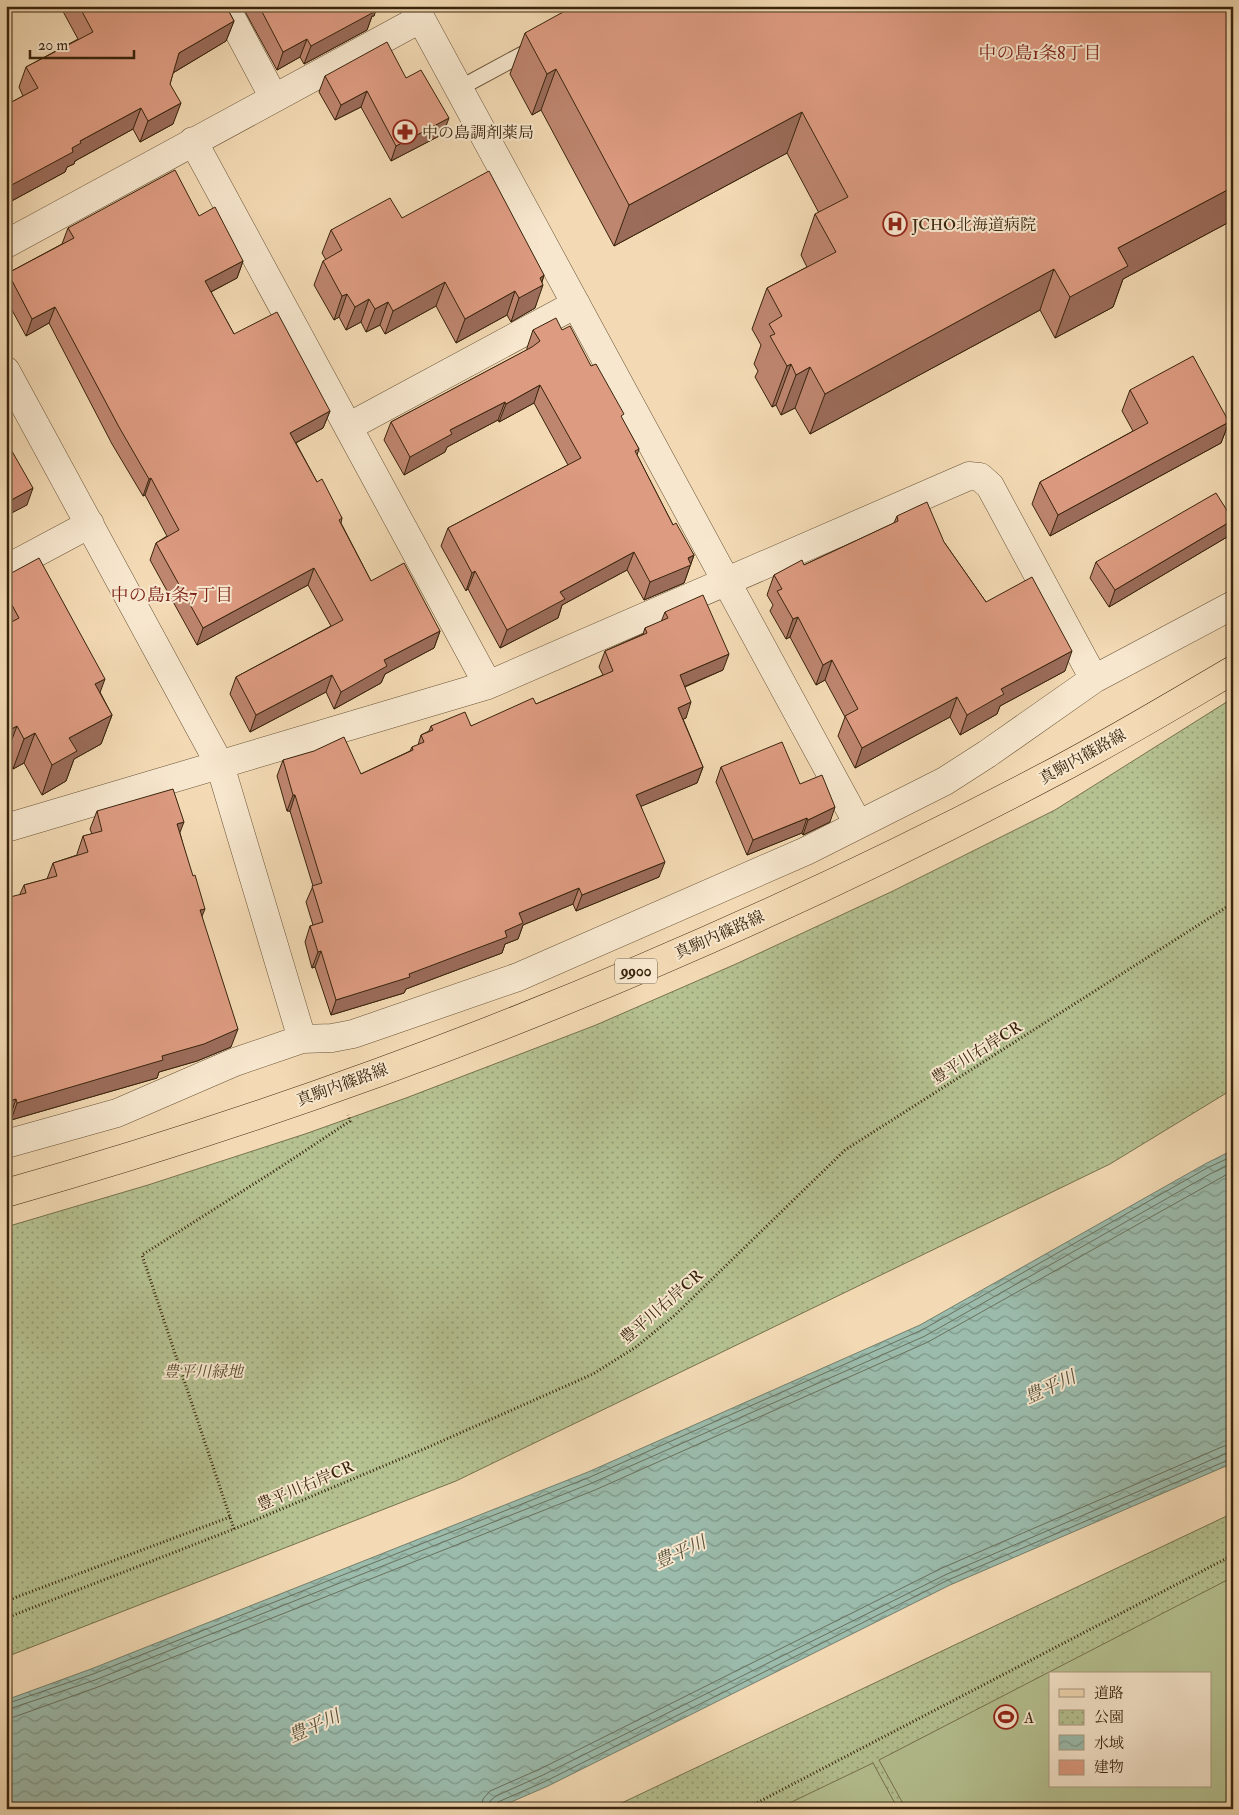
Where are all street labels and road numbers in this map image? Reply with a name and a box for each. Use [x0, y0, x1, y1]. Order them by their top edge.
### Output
street label: 真駒内篠路線 [1036, 725, 1129, 789]
street label: 真駒内篠路線 [671, 906, 767, 964]
road number: 9900 [615, 958, 657, 984]
street label: 豊平川右岸CR [927, 1017, 1026, 1089]
street label: 真駒内篠路線 [294, 1059, 391, 1111]
street label: 豊平川右岸CR [616, 1265, 708, 1348]
street label: 豊平川右岸CR [254, 1456, 357, 1515]

